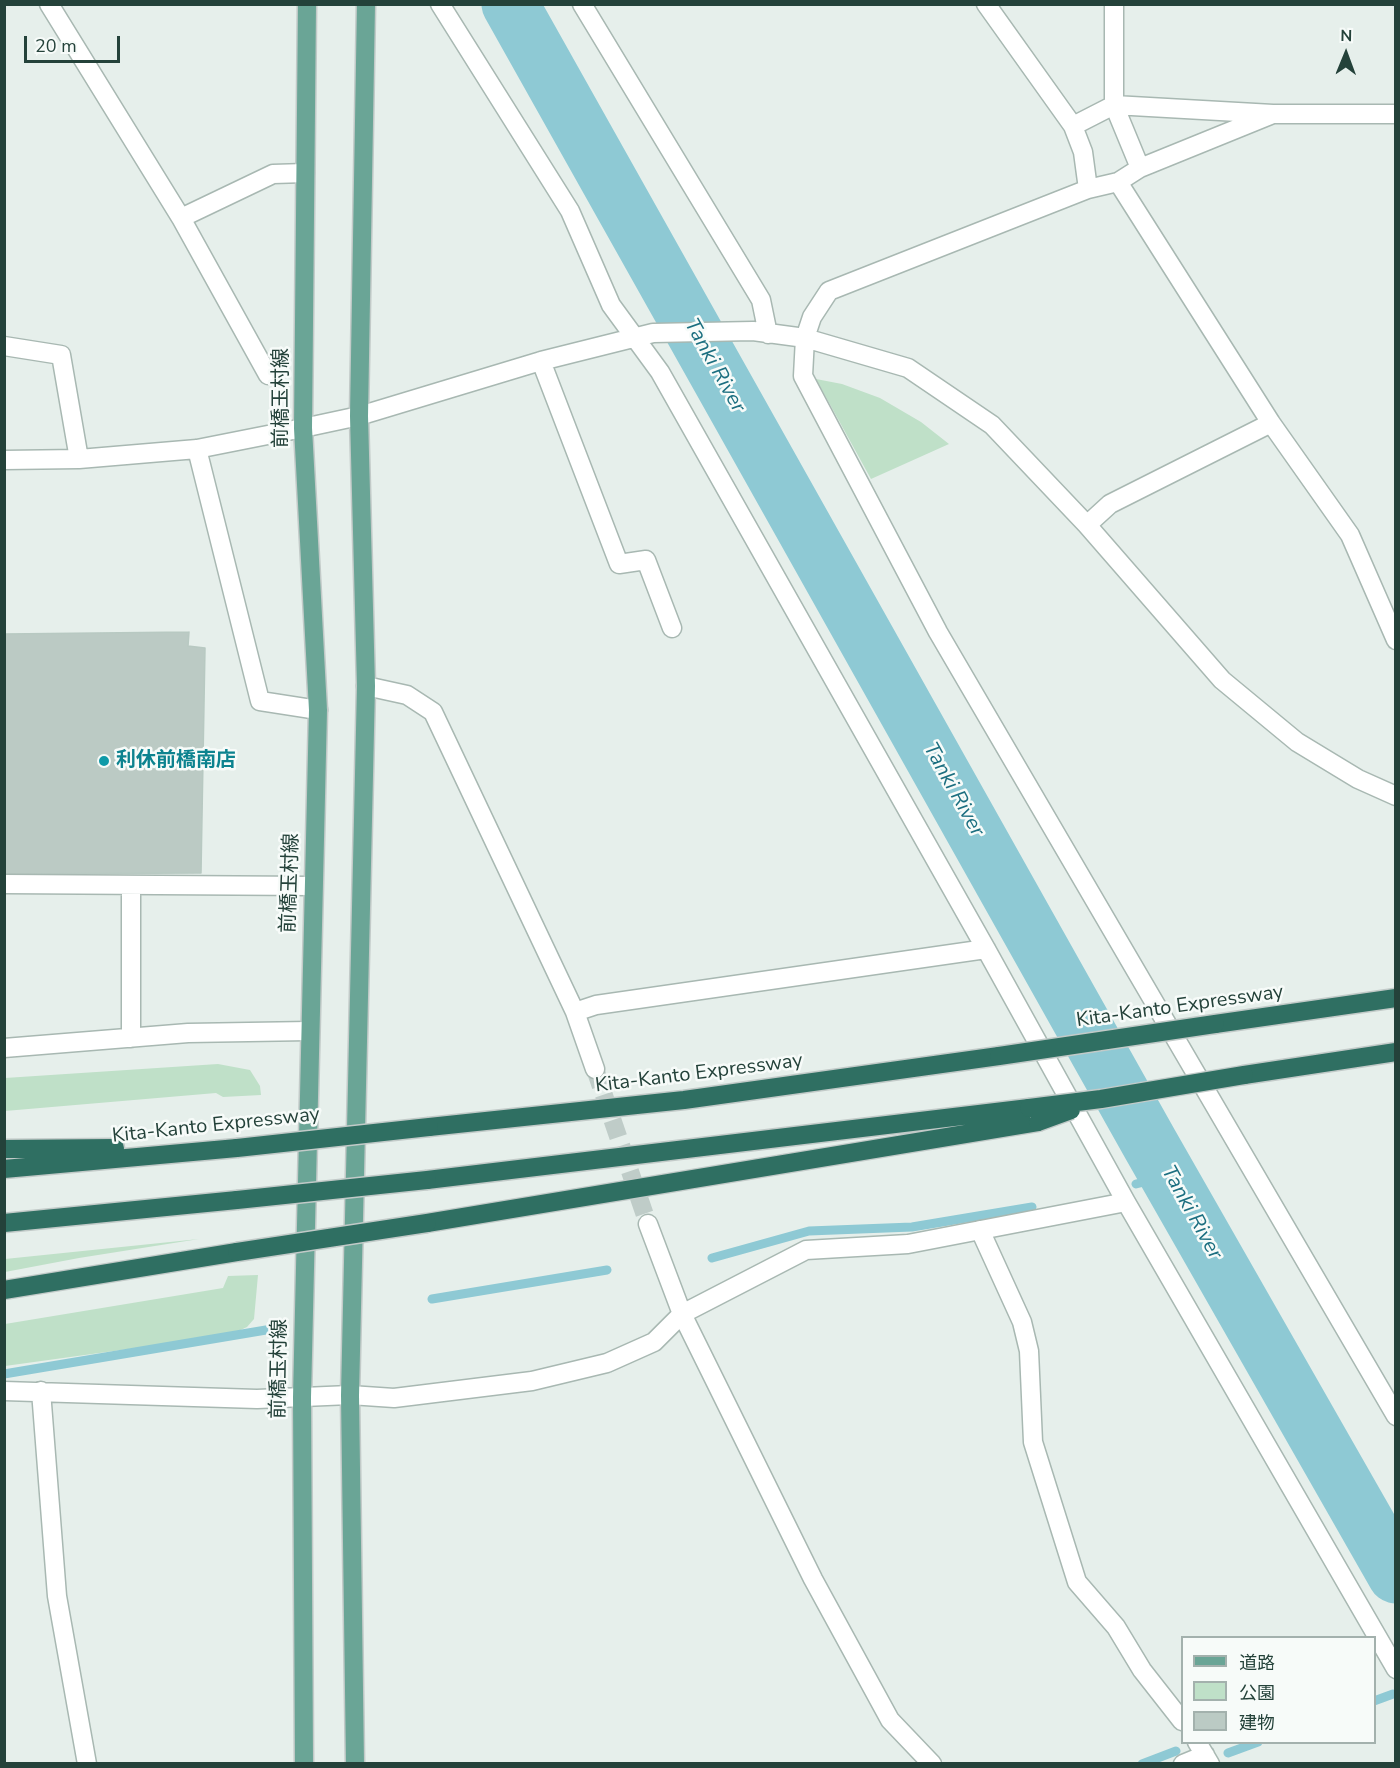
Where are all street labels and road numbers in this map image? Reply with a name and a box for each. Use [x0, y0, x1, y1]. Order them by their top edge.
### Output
street label: 前橋玉村線 [270, 348, 294, 448]
street label: 前橋玉村線 [277, 833, 305, 933]
street label: Kita-Kanto Expressway [1075, 981, 1285, 1033]
street label: Kita-Kanto Expressway [594, 1049, 804, 1099]
street label: Kita-Kanto Expressway [111, 1103, 321, 1149]
street label: 前橋玉村線 [267, 1319, 293, 1419]

